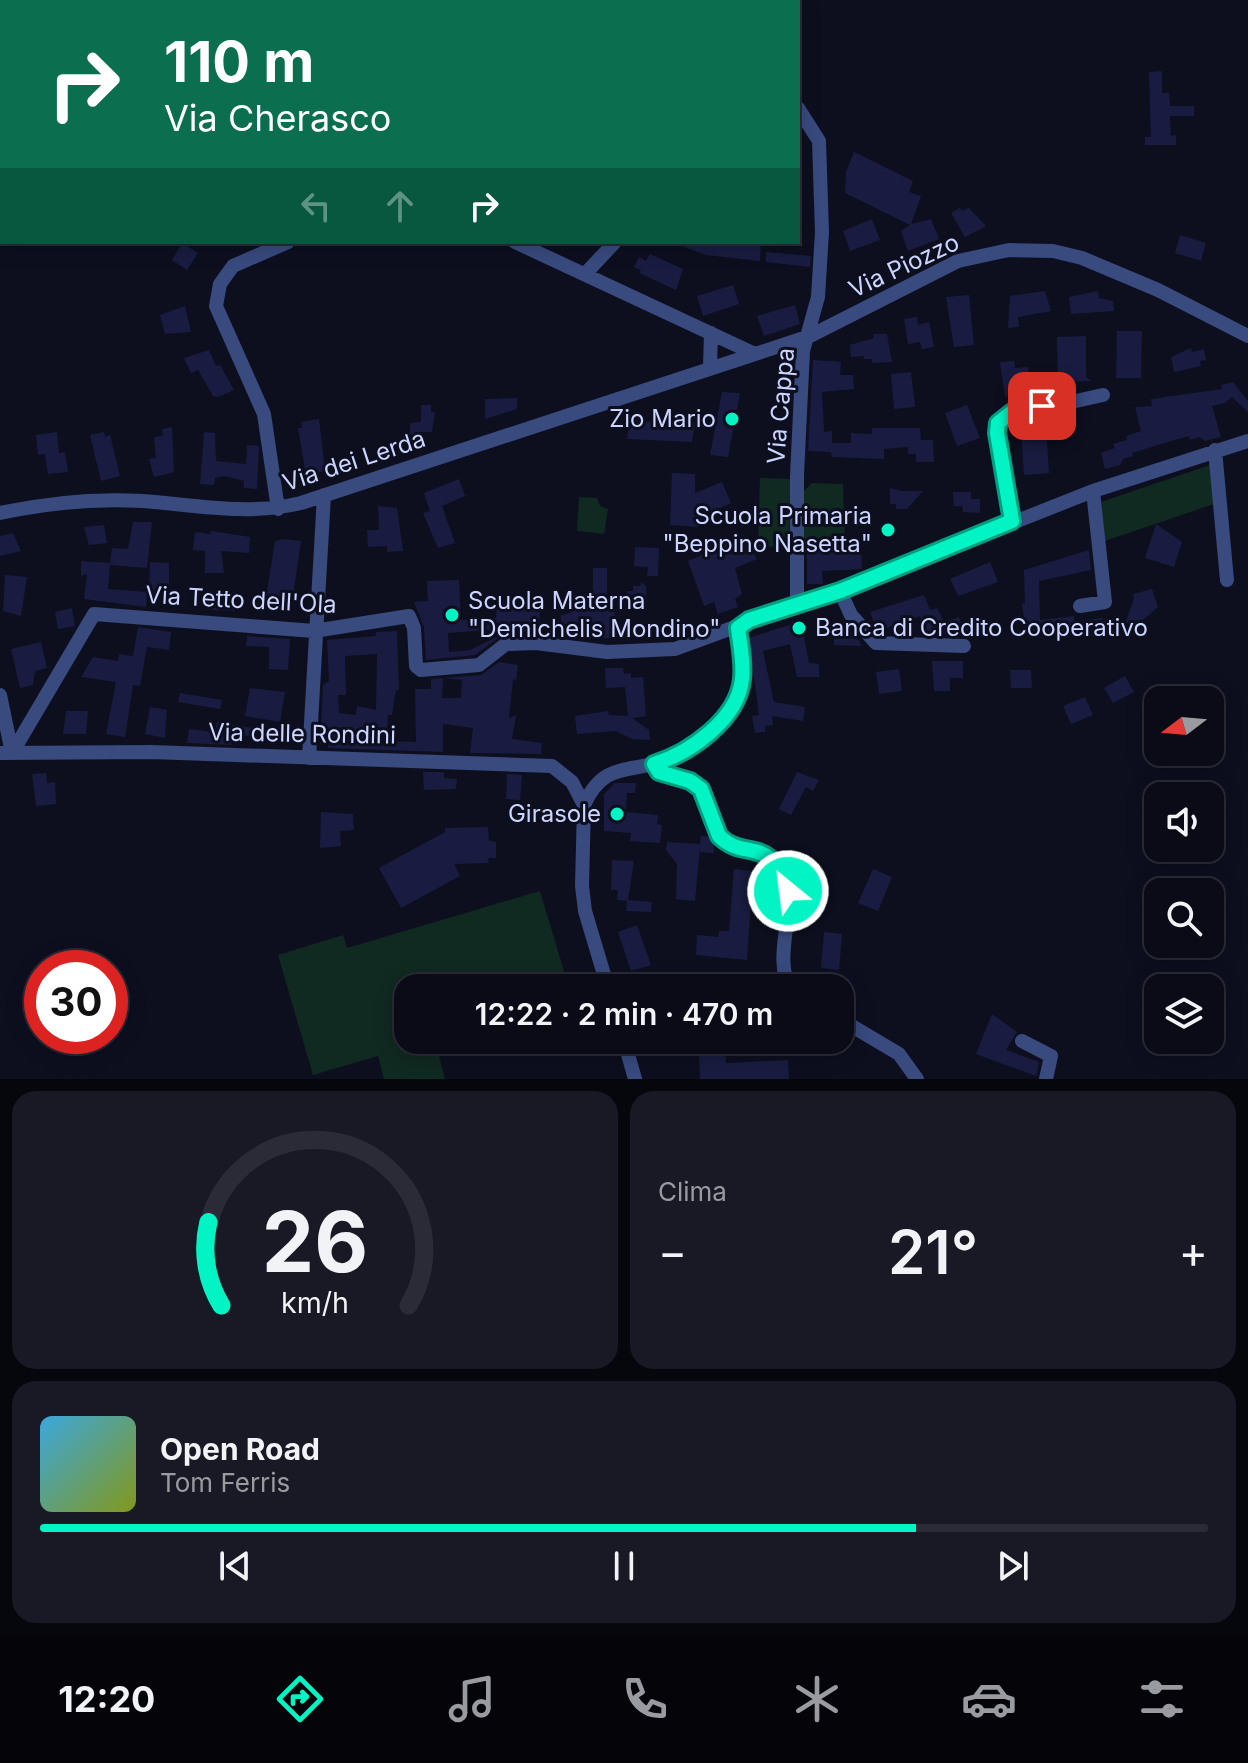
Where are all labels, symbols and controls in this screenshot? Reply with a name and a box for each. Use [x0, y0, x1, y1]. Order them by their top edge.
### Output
text: 110 m [164, 28, 314, 96]
icon: right [32, 32, 136, 136]
text: Via Cherasco [164, 96, 391, 140]
icon: left [294, 184, 338, 228]
icon: ahead [378, 184, 422, 228]
icon: right [462, 184, 506, 228]
street label: Via Piozzo [844, 227, 964, 304]
street label: Via Cappa [761, 347, 800, 465]
pin [1008, 372, 1076, 440]
icon: arrive [1020, 384, 1064, 428]
place label: Zio Mario [609, 404, 716, 433]
marker: Zio Mario [723, 410, 741, 428]
street label: Via dei Lerda [279, 424, 429, 497]
place label: Scuola Primaria "Beppino Nasetta" [662, 501, 872, 558]
marker: Scuola Primaria "Beppino Nasetta" [879, 521, 897, 539]
street label: Via Tetto dell'Ola [145, 580, 337, 619]
place label: Scuola Materna "Demichelis Mondino" [468, 586, 720, 643]
marker: Scuola Materna "Demichelis Mondino" [443, 606, 461, 624]
place label: Banca di Credito Cooperativo [815, 613, 1148, 642]
marker: Banca di Credito Cooperativo [790, 619, 808, 637]
north arrow [1144, 686, 1224, 766]
map controls [1144, 686, 1224, 1054]
street label: Via delle Rondini [208, 717, 396, 750]
button: sound [1144, 782, 1224, 862]
place label: Girasole [508, 799, 601, 828]
marker: Girasole [608, 805, 626, 823]
position arrow [746, 849, 830, 933]
button: search [1144, 878, 1224, 958]
speed limit sign: 30 [24, 950, 128, 1054]
button: layers [1144, 974, 1224, 1054]
text: 12:22 · 2 min · 470 m [475, 996, 773, 1032]
text: Clima [658, 1176, 727, 1207]
text: 26 [262, 1191, 368, 1292]
text: 21° [888, 1216, 978, 1288]
text: − [658, 1225, 687, 1279]
text: + [1179, 1225, 1208, 1279]
text: km/h [281, 1285, 349, 1320]
text: Open Road [160, 1431, 320, 1467]
text: Tom Ferris [160, 1467, 290, 1498]
icon: previous [213, 1544, 257, 1588]
icon: pause [602, 1544, 646, 1588]
icon: next [991, 1544, 1035, 1588]
icon: directions [272, 1671, 328, 1727]
icon: music [444, 1671, 500, 1727]
icon: phone [617, 1671, 673, 1727]
icon: climate [789, 1671, 845, 1727]
icon: car [961, 1671, 1017, 1727]
icon: filters [1134, 1671, 1190, 1727]
text: 12:20 [58, 1677, 155, 1721]

